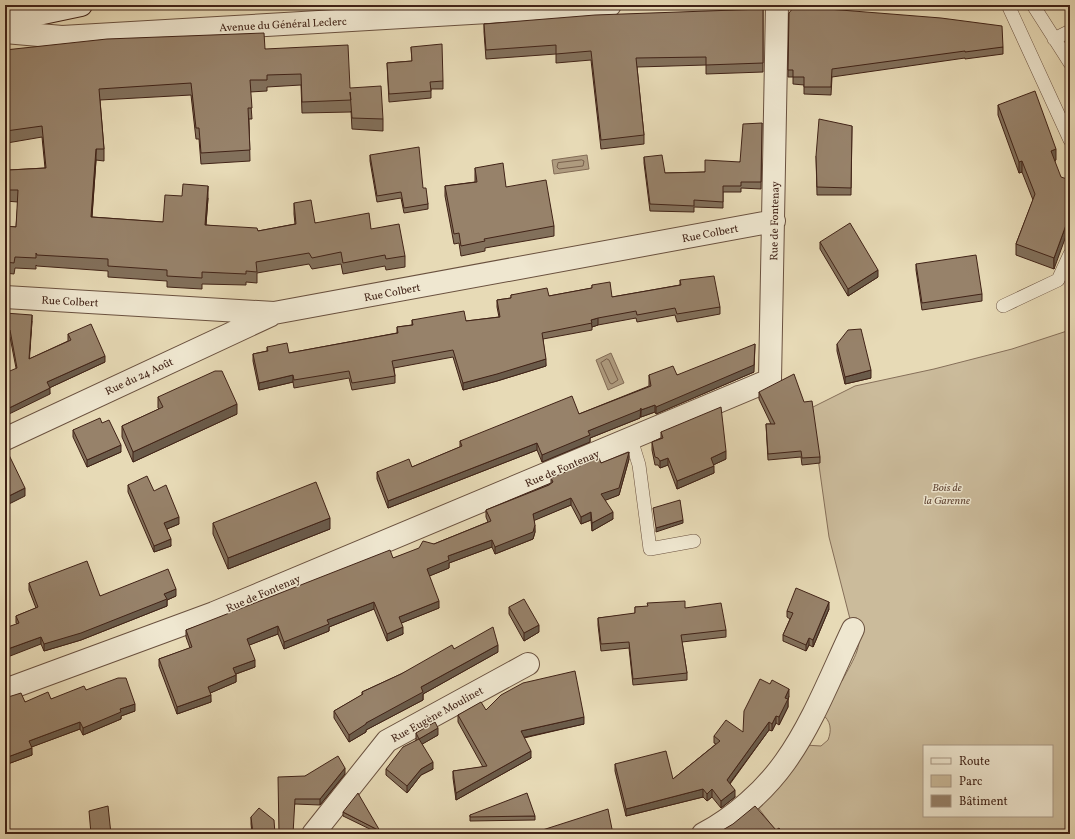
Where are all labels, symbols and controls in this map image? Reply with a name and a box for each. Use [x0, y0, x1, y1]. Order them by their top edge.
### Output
street label: Avenue du Général Leclerc [219, 15, 347, 36]
street label: Rue de Fontenay [767, 181, 784, 261]
street label: Rue Colbert [681, 222, 740, 247]
street label: Rue Colbert [363, 281, 422, 306]
street label: Rue Colbert [41, 294, 99, 311]
street label: Rue du 24 Août [103, 355, 176, 400]
street label: Rue de Fontenay [523, 447, 602, 492]
park label: Bois de la Garenne [924, 481, 970, 509]
street label: Rue de Fontenay [224, 572, 303, 617]
street label: Rue Eugène Moulinet [389, 684, 487, 747]
legend [923, 745, 1053, 817]
text: Route [959, 754, 990, 770]
text: Parc [959, 774, 982, 790]
text: Bâtiment [959, 794, 1008, 810]

